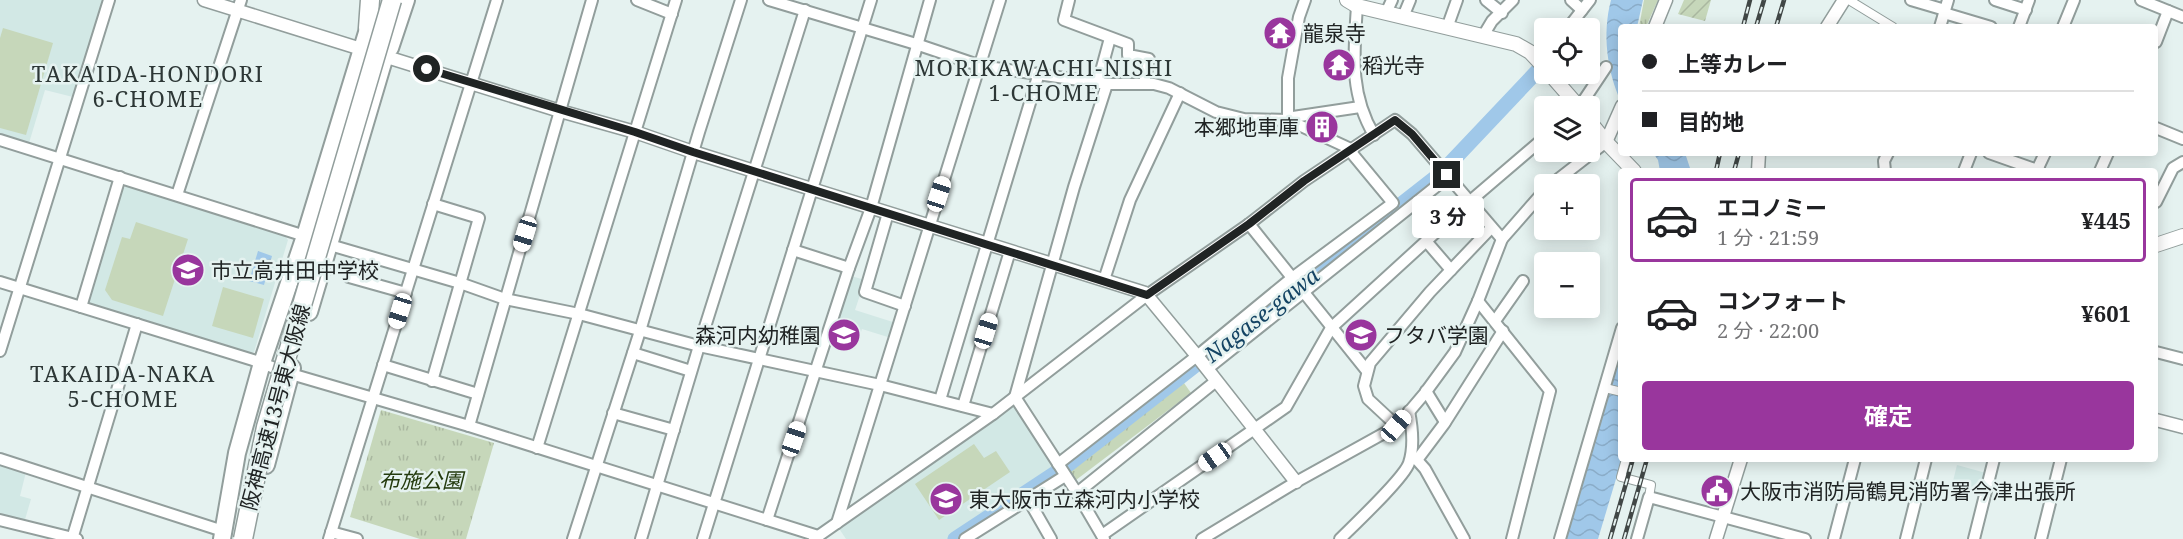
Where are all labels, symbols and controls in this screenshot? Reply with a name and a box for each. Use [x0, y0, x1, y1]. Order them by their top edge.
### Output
temple icon: 龍泉寺 [1262, 15, 1298, 51]
map controls [1534, 18, 1600, 318]
button: locate [1534, 18, 1600, 84]
place label: 龍泉寺 [1303, 19, 1366, 47]
temple icon: 稻光寺 [1321, 47, 1357, 83]
text: 上等カレー [1678, 48, 1788, 78]
place label: 稻光寺 [1362, 51, 1425, 79]
district label: MORIKAWACHI-NISHI 1-CHOME [914, 52, 1174, 107]
route start [413, 55, 440, 82]
district label: TAKAIDA-HONDORI 6-CHOME [32, 58, 264, 113]
button: layers [1534, 96, 1600, 162]
text: 目的地 [1678, 106, 1744, 136]
building icon: 本郷地車庫 [1304, 109, 1340, 145]
place label: 本郷地車庫 [1194, 113, 1299, 141]
route end [1433, 161, 1460, 188]
car [925, 174, 953, 214]
button: + [1534, 174, 1600, 240]
text: エコノミー [1717, 192, 1827, 222]
icon: car [1645, 193, 1699, 247]
callout: 3 分 [1411, 196, 1483, 238]
text: 3 分 [1430, 203, 1466, 230]
text: ¥445 [2081, 205, 2131, 235]
car [511, 214, 539, 254]
text: 1 分 · 21:59 [1717, 224, 1819, 251]
school or university icon: 市立高井田中学校 [170, 252, 206, 288]
button: − [1534, 252, 1600, 318]
place label: 市立高井田中学校 [211, 256, 379, 284]
water label: Nagase-gawa [1197, 260, 1325, 369]
text: コンフォート [1717, 285, 1848, 315]
icon: car [1645, 286, 1699, 340]
car [386, 291, 414, 331]
text: ¥601 [2081, 298, 2131, 328]
street label: 阪神高速13号東大阪線 [234, 301, 316, 513]
car [972, 311, 1000, 351]
school or university icon: 森河内幼稚園 [826, 317, 862, 353]
school or university icon: フタバ学園 [1343, 317, 1379, 353]
text: 2 分 · 22:00 [1717, 317, 1819, 344]
place label: 森河内幼稚園 [695, 321, 821, 349]
place label: フタバ学園 [1384, 321, 1489, 349]
district label: TAKAIDA-NAKA 5-CHOME [30, 358, 216, 413]
button: 確定 [1642, 381, 2134, 450]
car [1377, 407, 1415, 445]
car [780, 419, 808, 459]
car [1195, 439, 1235, 475]
park label: 布施公園 [379, 466, 466, 494]
public building icon: 大阪市消防局鶴見消防署今津出張所 [1699, 473, 1735, 509]
place label: 大阪市消防局鶴見消防署今津出張所 [1740, 477, 2076, 505]
school or university icon: 東大阪市立森河内小学校 [928, 481, 964, 517]
place label: 東大阪市立森河内小学校 [969, 485, 1200, 513]

